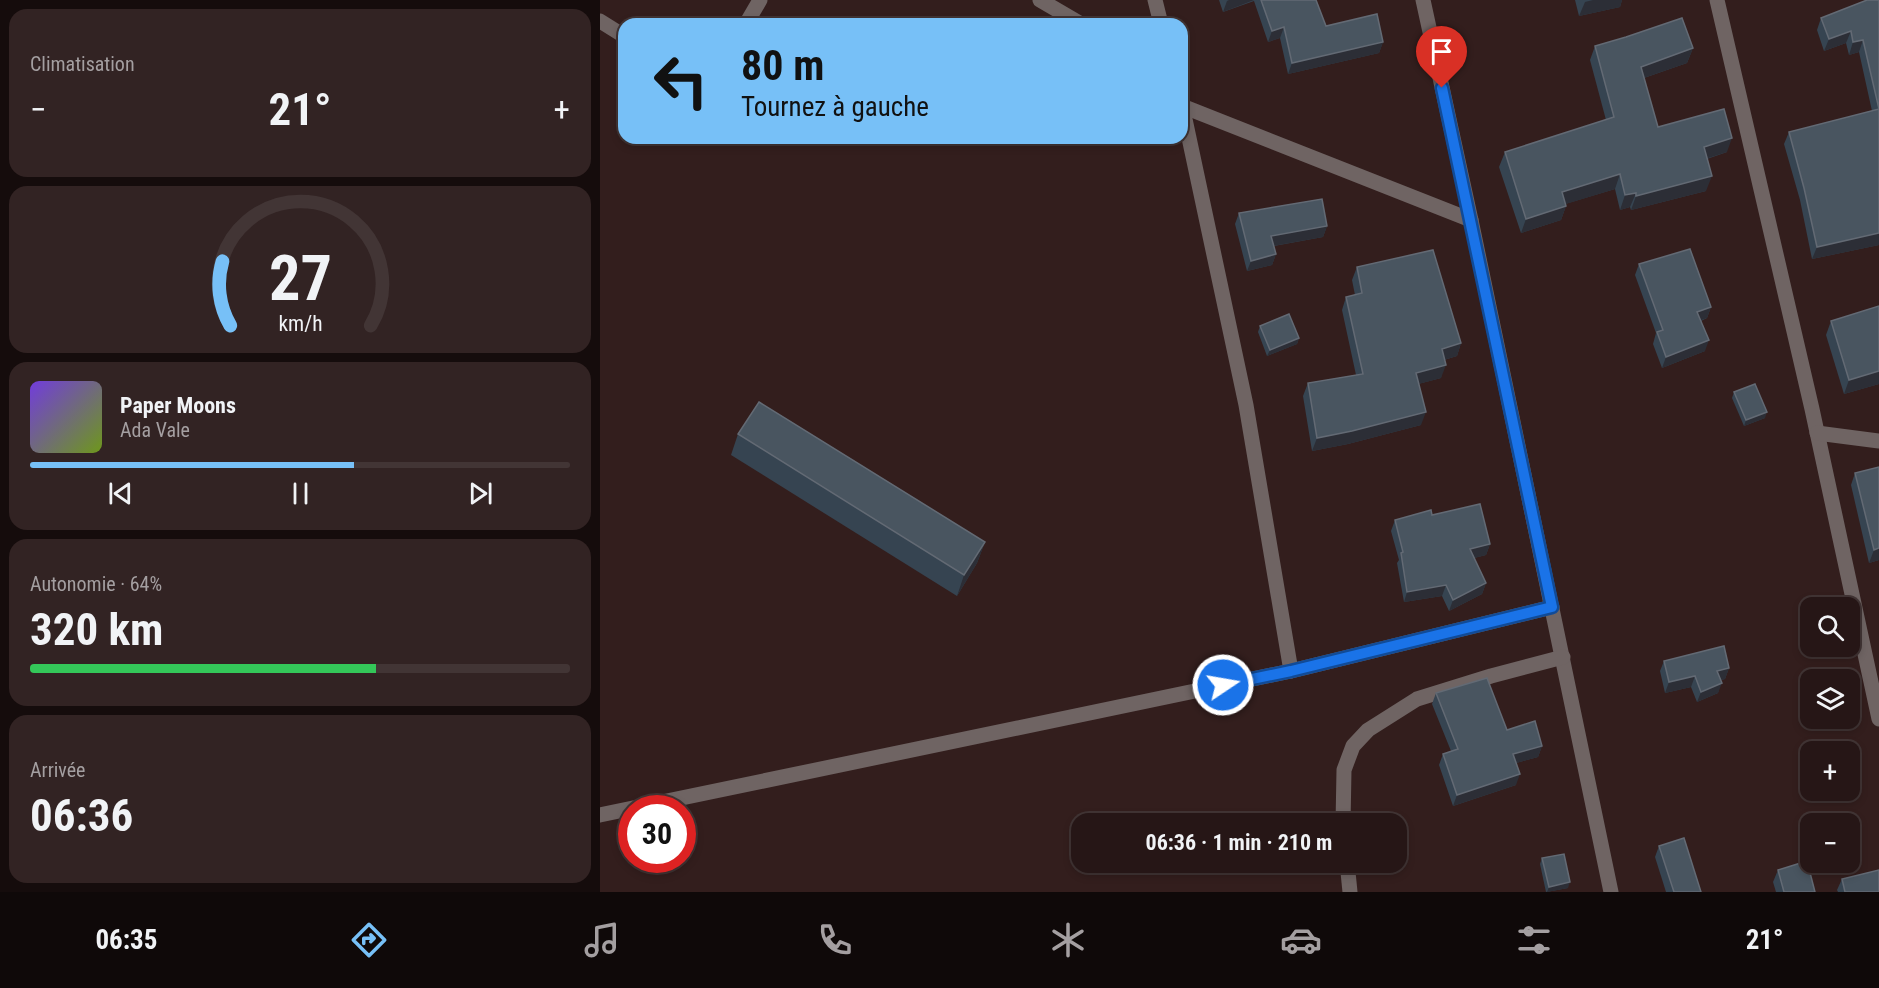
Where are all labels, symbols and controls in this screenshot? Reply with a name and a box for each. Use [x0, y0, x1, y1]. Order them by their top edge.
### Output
pin [1416, 26, 1467, 88]
icon: arrive [1425, 35, 1458, 68]
text: 80 m [741, 41, 824, 90]
icon: left [642, 42, 720, 120]
text: Climatisation [30, 52, 135, 76]
text: 21° [269, 83, 332, 136]
text: − [30, 90, 47, 129]
text: + [554, 90, 570, 129]
text: Tournez à gauche [741, 91, 929, 123]
text: 27 [268, 243, 332, 316]
text: km/h [278, 312, 322, 337]
text: Paper Moons [120, 393, 236, 418]
text: Ada Vale [120, 418, 190, 442]
icon: previous [104, 477, 137, 510]
icon: pause [284, 477, 317, 510]
icon: next [464, 477, 497, 510]
text: Autonomie · 64% [30, 572, 162, 596]
map controls [1800, 597, 1860, 873]
button: search [1800, 597, 1860, 657]
text: 320 km [30, 603, 163, 656]
position arrow [1191, 653, 1255, 717]
button: layers [1800, 669, 1860, 729]
button: + [1800, 741, 1860, 801]
text: Arrivée [30, 758, 86, 782]
text: 06:36 [30, 789, 133, 842]
speed limit sign: 30 [618, 795, 696, 873]
button: − [1800, 813, 1860, 873]
text: 06:36 · 1 min · 210 m [1146, 830, 1332, 855]
icon: directions [348, 919, 390, 961]
icon: music [581, 919, 623, 961]
icon: phone [814, 919, 856, 961]
icon: climate [1047, 919, 1089, 961]
icon: car [1280, 919, 1322, 961]
icon: filters [1513, 919, 1555, 961]
text: 06:35 [95, 924, 157, 956]
text: 21° [1746, 924, 1783, 956]

